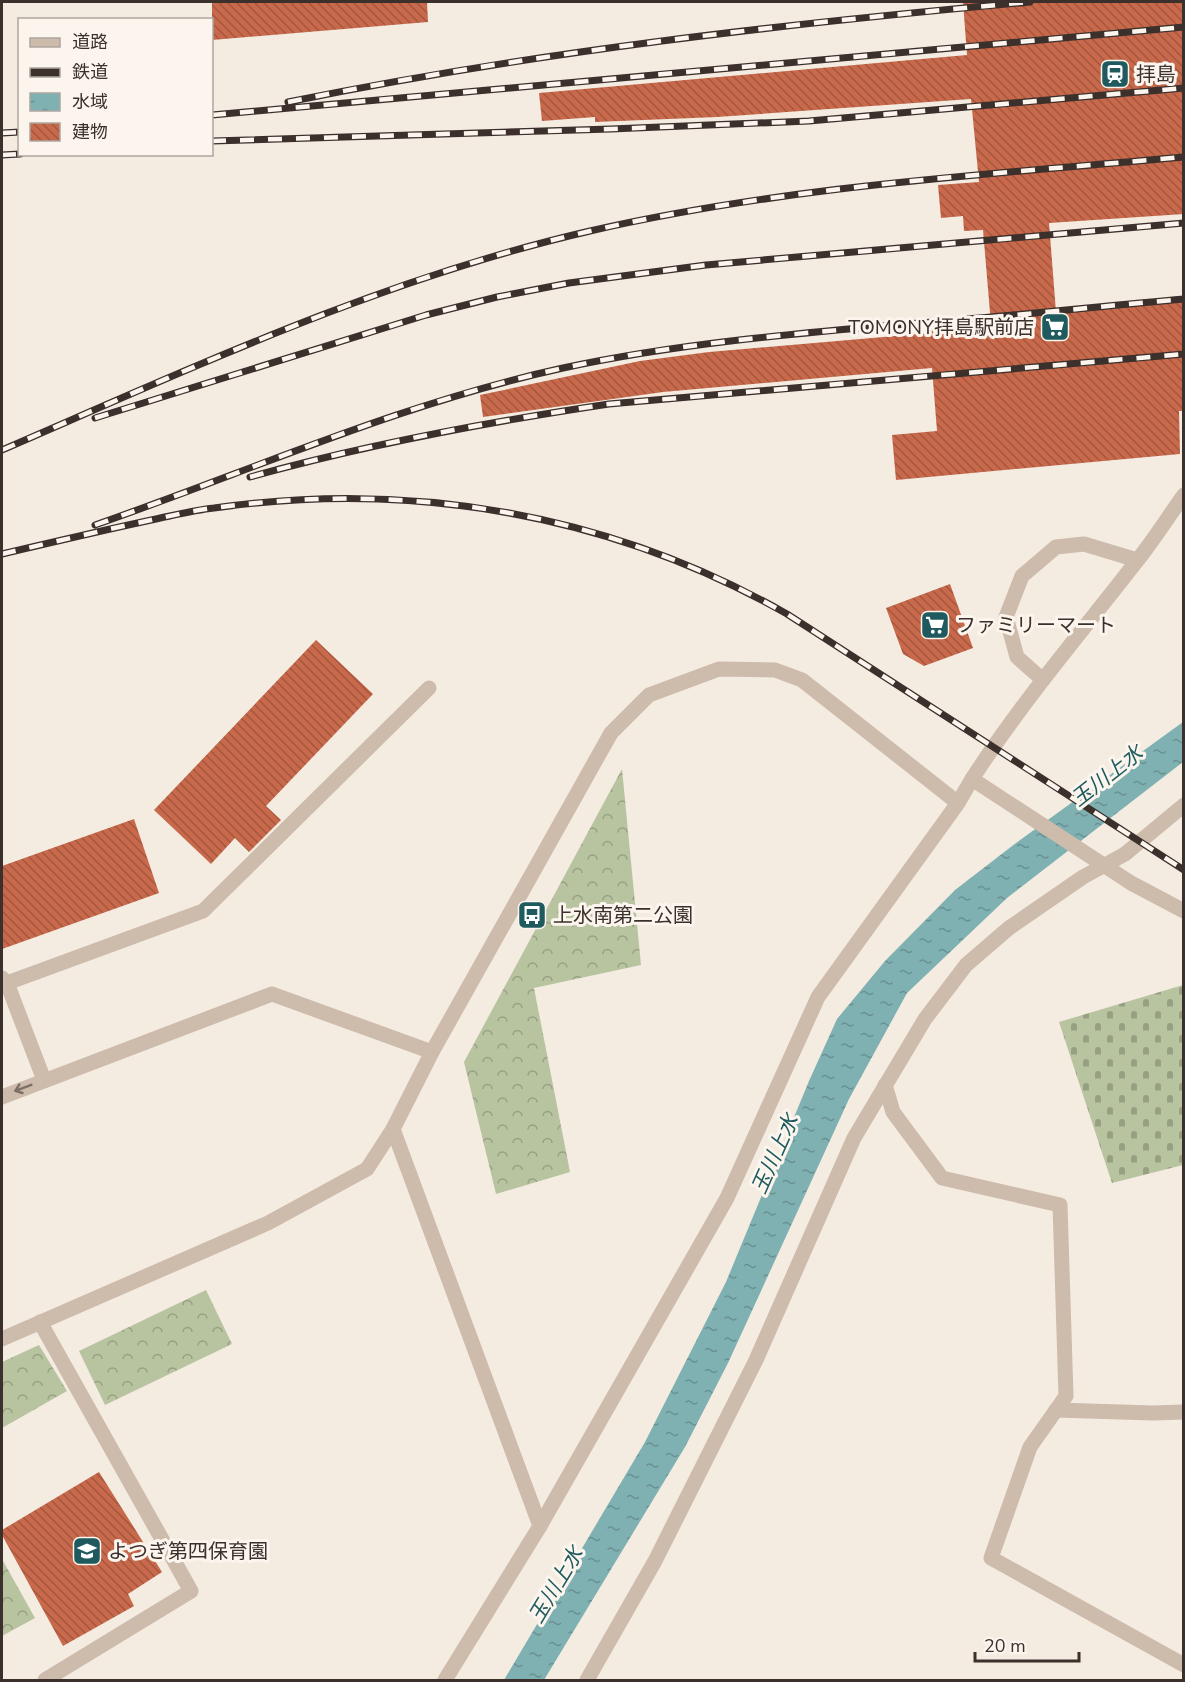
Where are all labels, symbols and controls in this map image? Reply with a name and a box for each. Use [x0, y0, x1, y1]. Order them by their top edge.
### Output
legend [18, 18, 213, 156]
text: 道路 [72, 30, 108, 54]
station icon: 拝島 [1099, 58, 1131, 90]
text: 鉄道 [72, 60, 108, 84]
place label: 拝島 [1136, 61, 1176, 88]
text: 水域 [72, 90, 108, 114]
text: 建物 [72, 120, 108, 144]
supermarket icon: TOMONY拝島駅前店 [1039, 311, 1071, 343]
place label: TOMONY拝島駅前店 [848, 314, 1034, 341]
supermarket icon: ファミリーマート [919, 609, 951, 641]
place label: ファミリーマート [956, 612, 1116, 639]
water label: 玉川上水 [1065, 738, 1150, 813]
bus stop icon: 上水南第二公園 [516, 899, 548, 931]
place label: 上水南第二公園 [553, 902, 693, 929]
one-way arrow [14, 1084, 32, 1095]
water label: 玉川上水 [745, 1108, 806, 1198]
school or university icon: よつぎ第四保育園 [71, 1535, 103, 1567]
place label: よつぎ第四保育園 [108, 1538, 268, 1565]
water label: 玉川上水 [522, 1540, 591, 1628]
scale bar [975, 1625, 1078, 1663]
text: 20 m [984, 1634, 1026, 1658]

